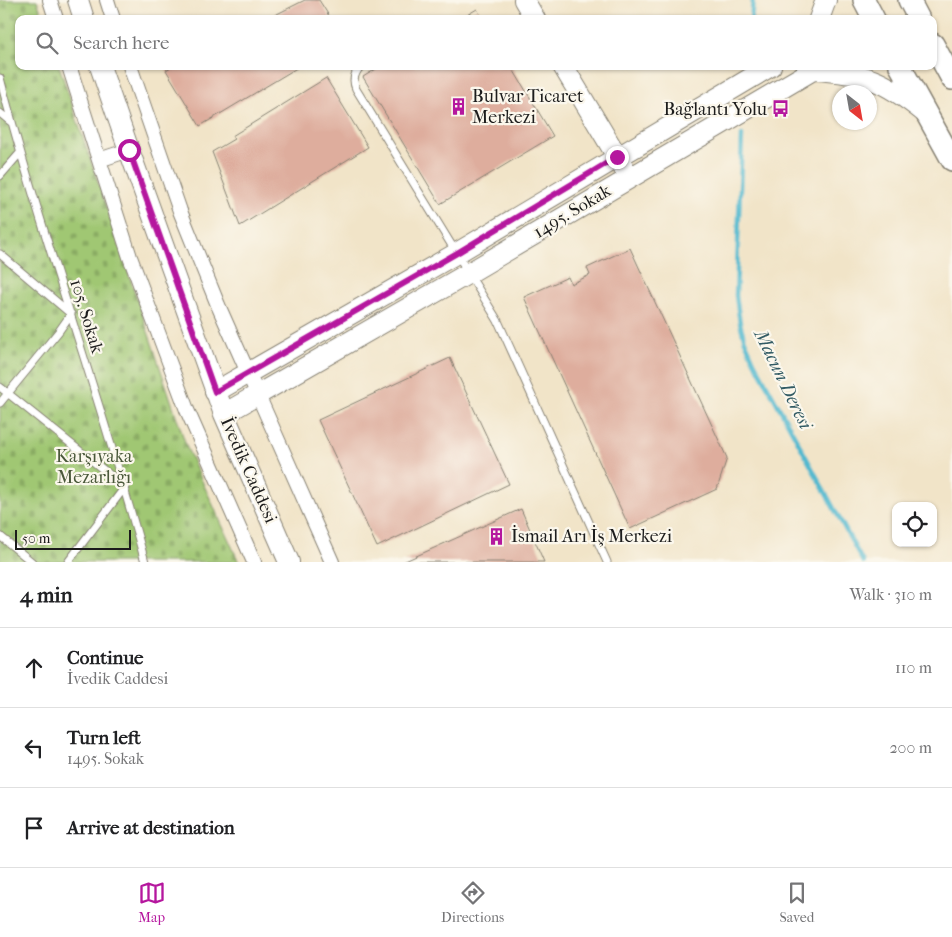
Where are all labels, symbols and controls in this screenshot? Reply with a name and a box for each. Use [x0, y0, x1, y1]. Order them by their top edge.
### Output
search box [15, 15, 937, 70]
icon: search [33, 29, 61, 57]
text: Search here [73, 32, 169, 54]
north arrow [832, 85, 877, 130]
place label: Bulvar Ticaret Merkezi [472, 86, 584, 128]
building icon: Bulvar Ticaret Merkezi [448, 96, 468, 116]
place label: Bağlantı Yolu [663, 99, 767, 120]
bus stop icon: Bağlantı Yolu [771, 99, 791, 119]
route start [118, 139, 141, 162]
route end [606, 146, 629, 169]
street label: 1495. Sokak [530, 180, 615, 243]
street label: 105. Sokak [65, 277, 108, 356]
water label: Macun Deresi [749, 324, 817, 434]
street label: İvedik Caddesi [216, 414, 282, 527]
park label: Karşıyaka Mezarlığı [56, 446, 133, 488]
map controls [892, 502, 937, 547]
button: locate [892, 502, 937, 547]
place label: İsmail Arı İş Merkezi [511, 525, 673, 547]
building icon: İsmail Arı İş Merkezi [487, 526, 507, 546]
scale bar [15, 527, 131, 550]
text: 50 m [22, 530, 50, 547]
text: 4 min [20, 583, 73, 607]
text: Walk · 310 m [849, 585, 932, 604]
text: Continue [67, 647, 143, 669]
icon: ahead [20, 654, 48, 682]
text: 110 m [895, 658, 932, 677]
text: İvedik Caddesi [67, 669, 168, 688]
text: Turn left [67, 727, 141, 749]
icon: left [20, 734, 48, 762]
text: 200 m [889, 738, 932, 757]
text: 1495. Sokak [67, 749, 144, 768]
icon: arrive [20, 814, 48, 842]
text: Arrive at destination [67, 817, 235, 839]
tab: Map [138, 879, 166, 926]
tab: Directions [441, 879, 504, 926]
tab: Saved [780, 879, 814, 926]

